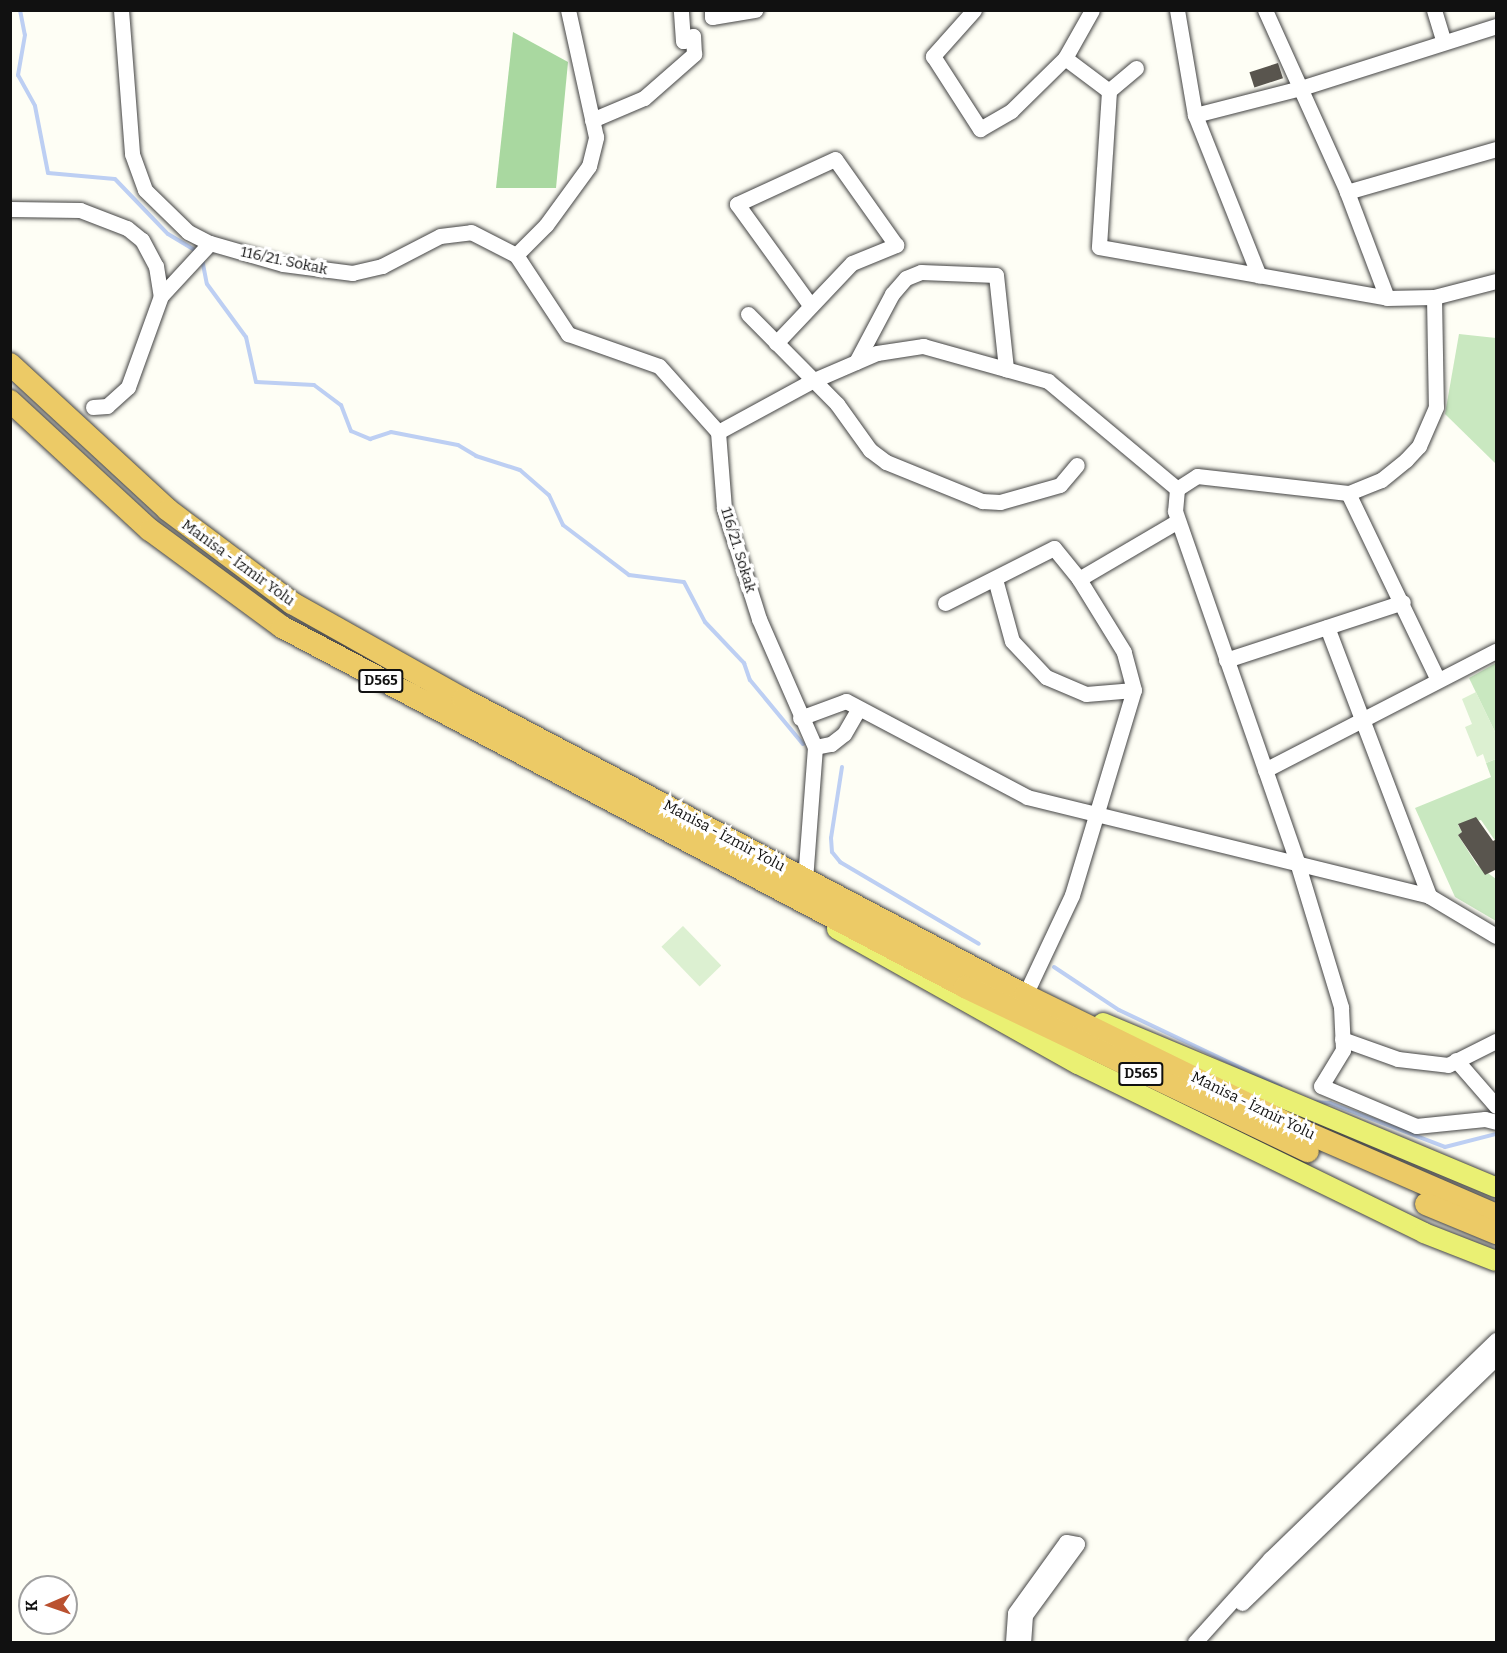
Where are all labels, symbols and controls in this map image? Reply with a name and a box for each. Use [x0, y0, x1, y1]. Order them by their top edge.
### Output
street label: 116/21. Sokak [239, 243, 329, 279]
street label: 116/21. Sokak [716, 505, 760, 595]
street label: Manisa - İzmir Yolu [178, 516, 298, 610]
road number: D565 [357, 670, 405, 692]
street label: Manisa - İzmir Yolu [660, 796, 788, 876]
road number: D565 [1117, 1063, 1165, 1085]
street label: Manisa - İzmir Yolu [1188, 1068, 1318, 1144]
north arrow [18, 1575, 78, 1635]
text: K [22, 1599, 41, 1612]

